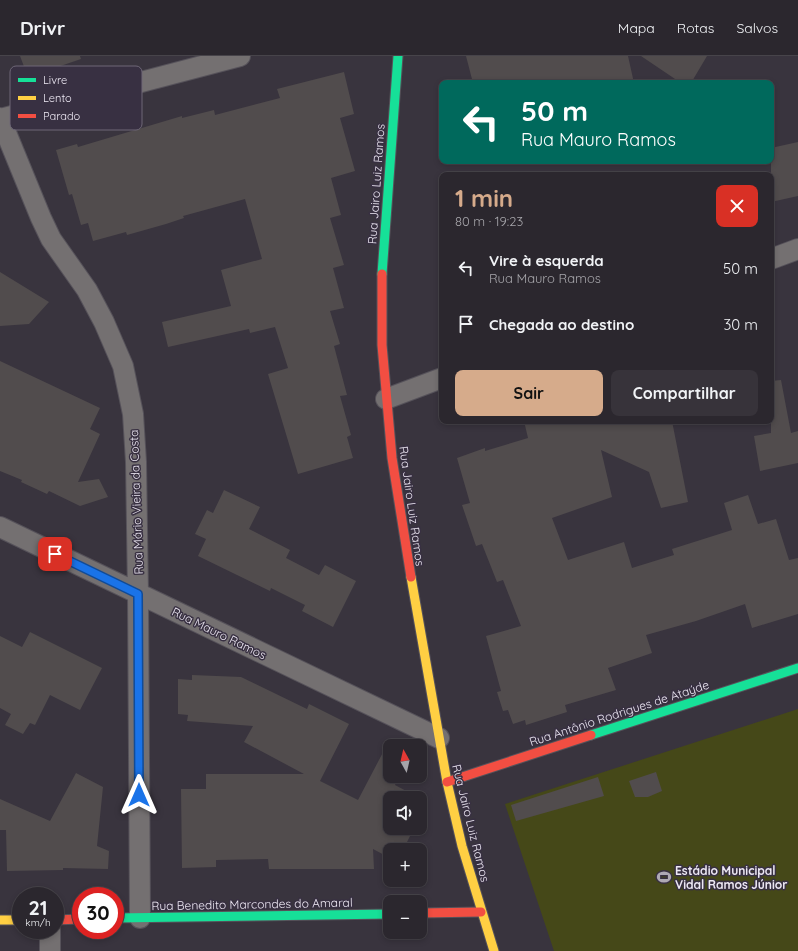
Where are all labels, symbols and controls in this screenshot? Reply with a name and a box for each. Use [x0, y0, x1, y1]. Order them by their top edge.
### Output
text: Drivr [20, 16, 65, 40]
text: Mapa [618, 19, 655, 37]
text: Rotas [677, 19, 714, 37]
text: Salvos [736, 19, 778, 37]
legend [10, 66, 142, 130]
text: Livre [43, 73, 67, 87]
text: Lento [43, 91, 72, 105]
text: 50 m [521, 93, 588, 128]
icon: left [455, 96, 507, 148]
text: Parado [43, 109, 81, 123]
street label: Rua Jairo Luiz Ramos [364, 123, 388, 245]
text: Rua Mauro Ramos [521, 128, 676, 151]
text: 1 min [455, 183, 513, 213]
button: close [716, 185, 758, 227]
text: 80 m · 19:23 [455, 213, 523, 229]
text: Vire à esquerda [489, 251, 604, 270]
icon: left [455, 257, 477, 279]
text: 50 m [723, 259, 758, 278]
text: Rua Mauro Ramos [489, 270, 601, 286]
icon: arrive [455, 313, 477, 335]
text: Chegada ao destino [489, 315, 634, 334]
text: 30 m [723, 315, 758, 334]
button: Sair [455, 370, 603, 416]
button: Compartilhar [611, 370, 758, 416]
street label: Rua Mário Vieira da Costa [126, 429, 146, 575]
street label: Rua Jairo Luiz Ramos [396, 445, 428, 567]
pin [38, 537, 72, 571]
icon: arrive [44, 543, 66, 565]
street label: Rua Mauro Ramos [169, 604, 269, 663]
street label: Rua Antônio Rodrigues de Ataýde [527, 677, 711, 749]
north arrow [383, 739, 427, 783]
map controls [383, 739, 427, 939]
street label: Rua Jairo Luiz Ramos [449, 763, 493, 884]
position arrow [118, 774, 160, 816]
button: sound [383, 791, 427, 835]
button: + [383, 843, 427, 887]
place label: Estádio Municipal Vidal Ramos Júnior [675, 863, 788, 892]
sports icon: Estádio Municipal Vidal Ramos Júnior [656, 869, 672, 885]
speed limit sign: 30 [72, 887, 124, 939]
text: 21 [28, 895, 48, 920]
street label: Rua Benedito Marcondes do Amaral [151, 895, 353, 913]
button: − [383, 895, 427, 939]
text: km/h [25, 916, 51, 929]

